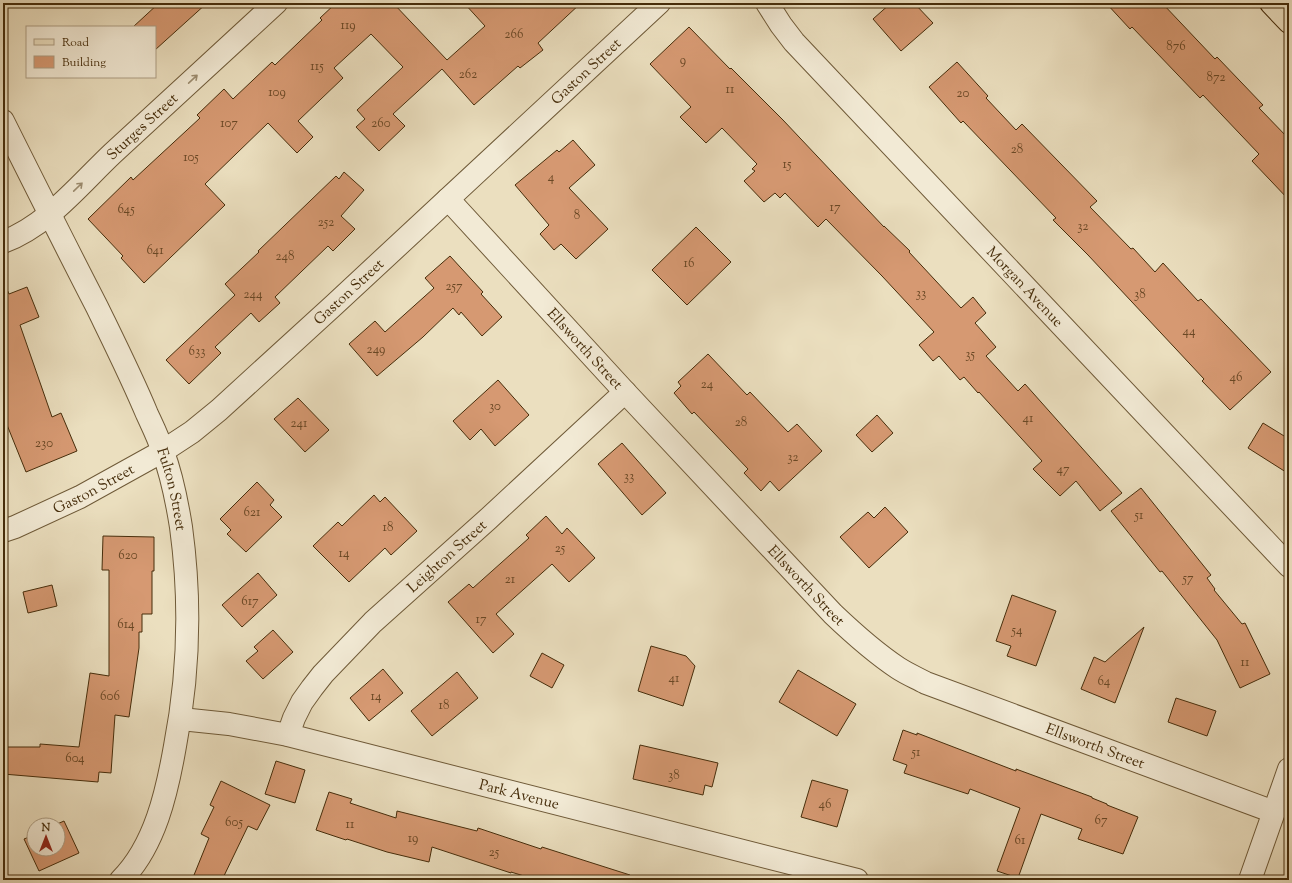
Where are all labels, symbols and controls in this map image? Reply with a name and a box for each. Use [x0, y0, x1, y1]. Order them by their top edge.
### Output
house number: 119 [340, 17, 356, 35]
legend [26, 26, 156, 78]
house number: 266 [504, 26, 524, 44]
text: Road [62, 34, 89, 52]
street label: Gaston Street [547, 34, 627, 110]
house number: 876 [1166, 38, 1186, 56]
house number: 9 [680, 52, 686, 70]
text: Building [62, 54, 106, 72]
house number: 115 [310, 58, 324, 76]
house number: 262 [459, 66, 477, 84]
house number: 872 [1207, 69, 1225, 87]
one-way arrow [188, 75, 198, 84]
house number: 11 [726, 81, 735, 99]
house number: 109 [268, 84, 286, 102]
house number: 20 [957, 85, 970, 103]
street label: Sturges Street [103, 89, 183, 166]
house number: 107 [220, 115, 238, 133]
house number: 260 [371, 115, 391, 133]
house number: 28 [1011, 141, 1023, 159]
house number: 105 [183, 149, 199, 167]
house number: 15 [783, 156, 792, 174]
house number: 4 [548, 169, 555, 187]
one-way arrow [73, 182, 83, 192]
house number: 17 [830, 199, 841, 217]
house number: 645 [117, 201, 135, 219]
house number: 8 [574, 207, 580, 225]
house number: 252 [318, 214, 334, 232]
house number: 32 [1077, 218, 1089, 236]
house number: 641 [146, 242, 164, 260]
street label: Morgan Avenue [981, 243, 1067, 333]
house number: 248 [275, 248, 295, 266]
street label: Gaston Street [309, 255, 389, 331]
house number: 16 [684, 255, 694, 273]
house number: 257 [445, 278, 463, 296]
house number: 33 [916, 285, 926, 303]
house number: 244 [243, 286, 263, 304]
house number: 38 [1134, 286, 1146, 304]
street label: Ellsworth Street [541, 304, 627, 395]
house number: 44 [1182, 323, 1196, 341]
house number: 249 [367, 341, 385, 359]
house number: 633 [189, 343, 205, 361]
house number: 35 [965, 346, 975, 364]
house number: 46 [1230, 369, 1242, 387]
house number: 24 [701, 376, 714, 394]
house number: 30 [489, 398, 501, 416]
house number: 41 [1023, 410, 1034, 428]
house number: 28 [735, 414, 747, 432]
house number: 241 [290, 415, 308, 433]
house number: 230 [35, 435, 53, 453]
street label: Fulton Street [150, 445, 190, 532]
house number: 32 [787, 449, 799, 467]
street label: Gaston Street [50, 460, 139, 520]
house number: 47 [1056, 461, 1070, 479]
house number: 33 [624, 468, 634, 486]
house number: 621 [244, 504, 261, 522]
house number: 51 [1134, 507, 1144, 525]
street label: Leighton Street [403, 516, 492, 598]
house number: 18 [383, 519, 393, 537]
house number: 25 [555, 540, 566, 558]
street label: Ellsworth Street [762, 541, 849, 632]
house number: 14 [339, 545, 350, 563]
house number: 620 [118, 547, 138, 565]
house number: 57 [1182, 570, 1194, 588]
house number: 21 [505, 571, 516, 589]
house number: 617 [241, 593, 259, 611]
house number: 17 [476, 611, 487, 629]
house number: 614 [117, 616, 135, 634]
house number: 54 [1011, 622, 1023, 640]
house number: 11 [1241, 654, 1250, 672]
house number: 41 [669, 670, 680, 688]
house number: 64 [1098, 673, 1111, 691]
house number: 606 [100, 688, 120, 706]
house number: 14 [371, 688, 382, 706]
house number: 18 [439, 697, 449, 715]
street label: Ellsworth Street [1042, 719, 1147, 775]
house number: 51 [911, 744, 921, 762]
house number: 604 [65, 750, 85, 768]
house number: 38 [668, 767, 680, 785]
street label: Park Avenue [477, 775, 561, 816]
house number: 46 [819, 796, 831, 814]
house number: 67 [1095, 812, 1108, 830]
house number: 605 [225, 814, 243, 832]
house number: 11 [346, 816, 355, 834]
north arrow [26, 817, 66, 857]
text: N [41, 820, 51, 836]
house number: 19 [408, 830, 418, 848]
house number: 61 [1015, 832, 1026, 850]
house number: 25 [489, 844, 500, 862]

